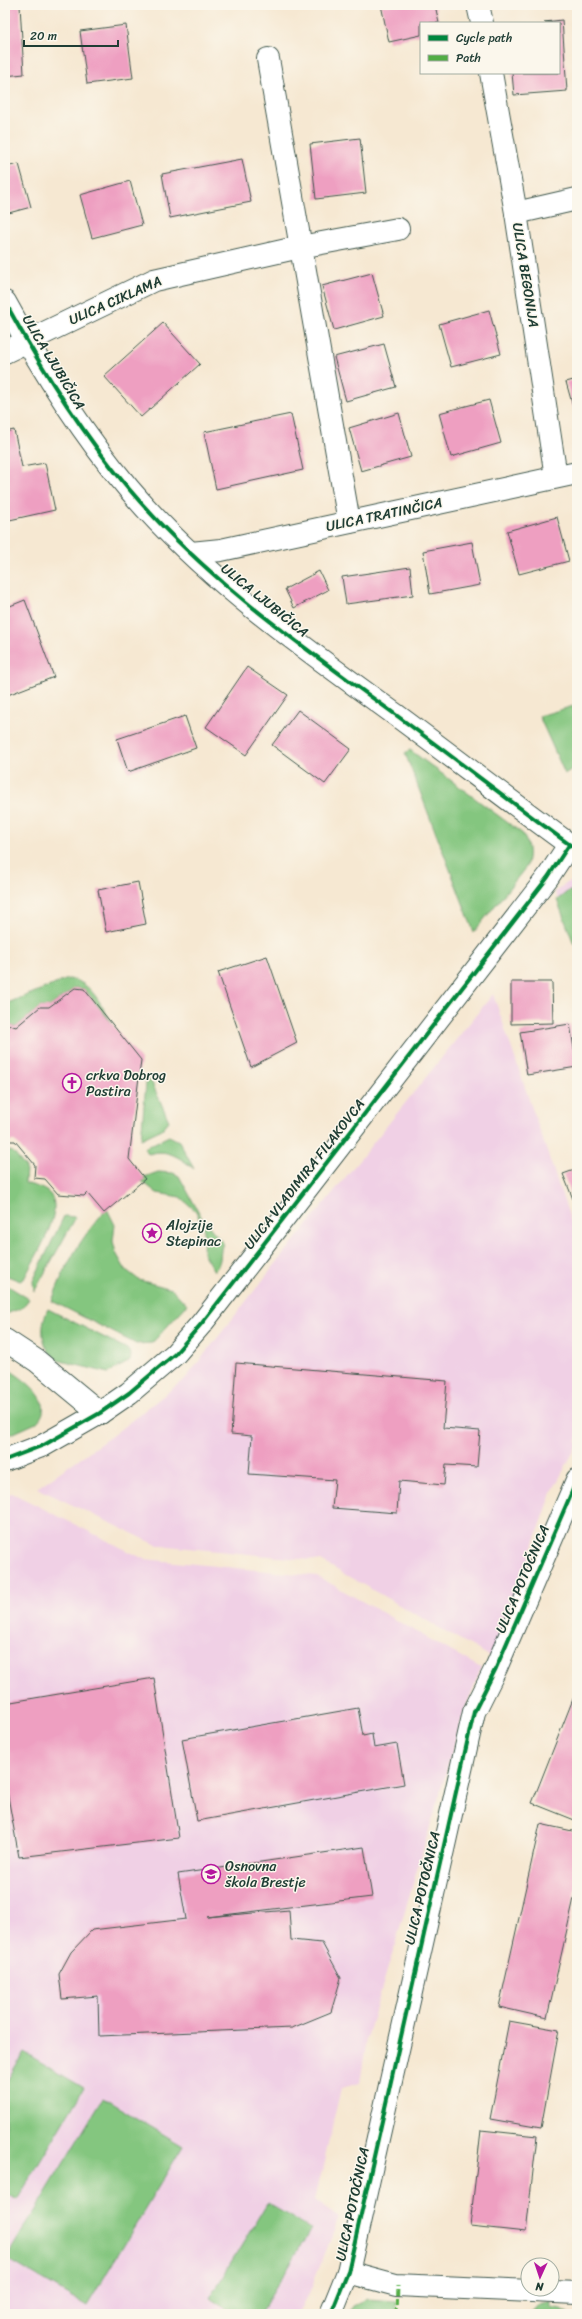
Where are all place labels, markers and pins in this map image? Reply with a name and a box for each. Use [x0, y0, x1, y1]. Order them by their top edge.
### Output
place label: crkva Dobrog Pastira [86, 1063, 166, 1104]
church icon: crkva Dobrog Pastira [61, 1072, 83, 1094]
place label: Alojzije Stepinac [165, 1213, 221, 1254]
place icon: Alojzije Stepinac [141, 1222, 163, 1244]
place label: Osnovna škola Brestje [224, 1854, 306, 1895]
school or university icon: Osnovna škola Brestje [200, 1863, 222, 1885]

